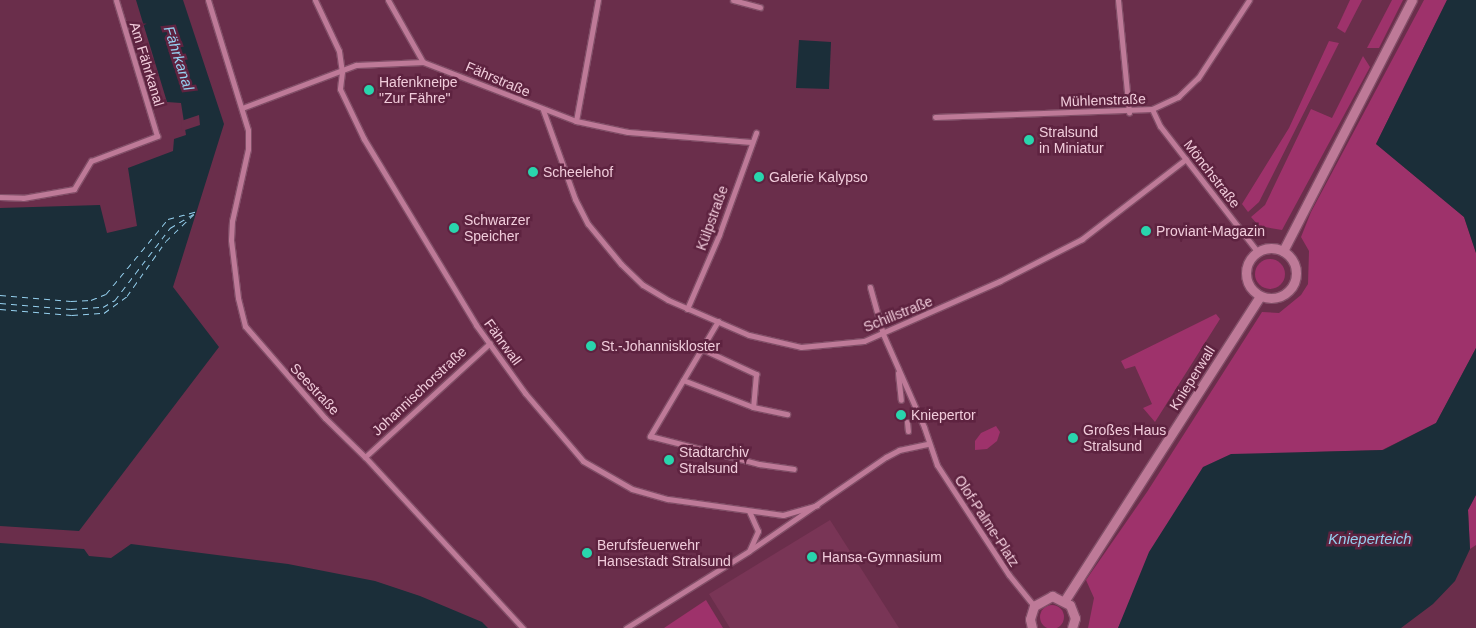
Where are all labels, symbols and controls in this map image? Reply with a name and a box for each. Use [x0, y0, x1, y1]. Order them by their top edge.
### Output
street label: Am Fährkanal [126, 20, 168, 108]
water label: Fährkanal [160, 24, 198, 92]
street label: Fährstraße [463, 58, 533, 100]
place label: Hafenkneipe "Zur Fähre" [379, 74, 458, 106]
marker: Hafenkneipe "Zur Fähre" [363, 84, 375, 96]
street label: Mühlenstraße [1060, 90, 1146, 110]
place label: Stralsund in Miniatur [1039, 124, 1104, 156]
marker: Stralsund in Miniatur [1023, 134, 1035, 146]
street label: Mönchstraße [1180, 137, 1244, 211]
place label: Scheelehof [543, 164, 613, 180]
marker: Scheelehof [527, 166, 539, 178]
place label: Galerie Kalypso [769, 169, 868, 185]
marker: Galerie Kalypso [753, 171, 765, 183]
street label: Külpstraße [693, 183, 731, 253]
place label: Schwarzer Speicher [464, 212, 530, 244]
marker: Schwarzer Speicher [448, 222, 460, 234]
place label: Proviant-Magazin [1156, 223, 1265, 239]
marker: Proviant-Magazin [1140, 225, 1152, 237]
street label: Schillstraße [861, 293, 935, 335]
street label: Fährwall [481, 316, 525, 368]
place label: St.-Johanniskloster [601, 338, 720, 354]
marker: St.-Johanniskloster [585, 340, 597, 352]
street label: Johannischorstraße [368, 343, 470, 439]
street label: Knieperwall [1166, 343, 1218, 413]
street label: Seestraße [287, 360, 343, 418]
place label: Kniepertor [911, 407, 976, 423]
marker: Kniepertor [895, 409, 907, 421]
place label: Großes Haus Stralsund [1083, 422, 1166, 454]
marker: Großes Haus Stralsund [1067, 432, 1079, 444]
place label: Stadtarchiv Stralsund [679, 444, 749, 477]
marker: Stadtarchiv Stralsund [663, 454, 675, 466]
street label: Olof-Palme-Platz [951, 472, 1023, 570]
water label: Knieperteich [1328, 530, 1412, 548]
place label: Berufsfeuerwehr Hansestadt Stralsund [597, 537, 731, 570]
marker: Berufsfeuerwehr Hansestadt Stralsund [581, 547, 593, 559]
place label: Hansa-Gymnasium [822, 549, 942, 565]
marker: Hansa-Gymnasium [806, 551, 818, 563]

